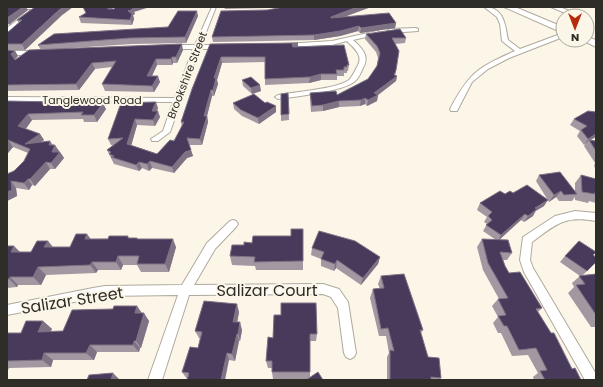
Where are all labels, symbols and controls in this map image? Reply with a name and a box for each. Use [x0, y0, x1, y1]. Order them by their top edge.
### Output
north arrow [555, 8, 595, 48]
street label: Brookshire Street [163, 29, 211, 121]
text: N [571, 30, 579, 46]
street label: Tanglewood Road [42, 92, 142, 108]
street label: Salizar Court [216, 279, 318, 302]
street label: Salizar Street [19, 281, 125, 320]

